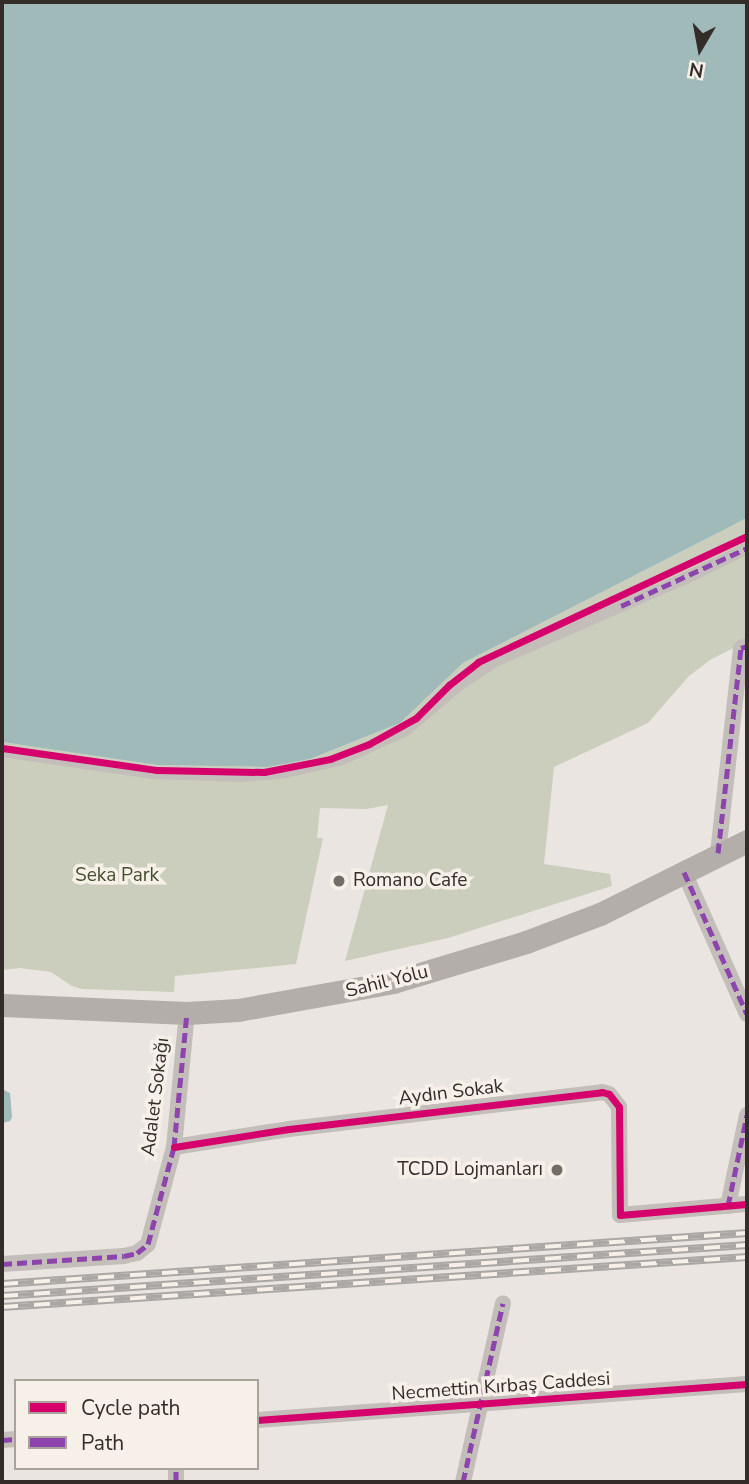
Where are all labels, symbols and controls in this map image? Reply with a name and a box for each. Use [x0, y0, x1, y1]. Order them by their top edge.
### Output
north arrow [665, 14, 735, 84]
text: N [687, 56, 706, 84]
park label: Seka Park [75, 865, 159, 887]
place label: Romano Cafe [353, 870, 467, 892]
marker: Romano Cafe [331, 873, 347, 889]
street label: Sahil Yolu [343, 961, 431, 1003]
street label: Adalet Sokağı [137, 1036, 175, 1158]
street label: Aydın Sokak [397, 1075, 505, 1111]
place label: TCDD Lojmanları [397, 1159, 543, 1181]
marker: TCDD Lojmanları [549, 1162, 565, 1178]
street label: Necmettin Kırbaş Caddesi [391, 1368, 611, 1406]
legend [14, 1379, 259, 1470]
text: Cycle path [81, 1394, 180, 1422]
text: Path [81, 1429, 124, 1457]

